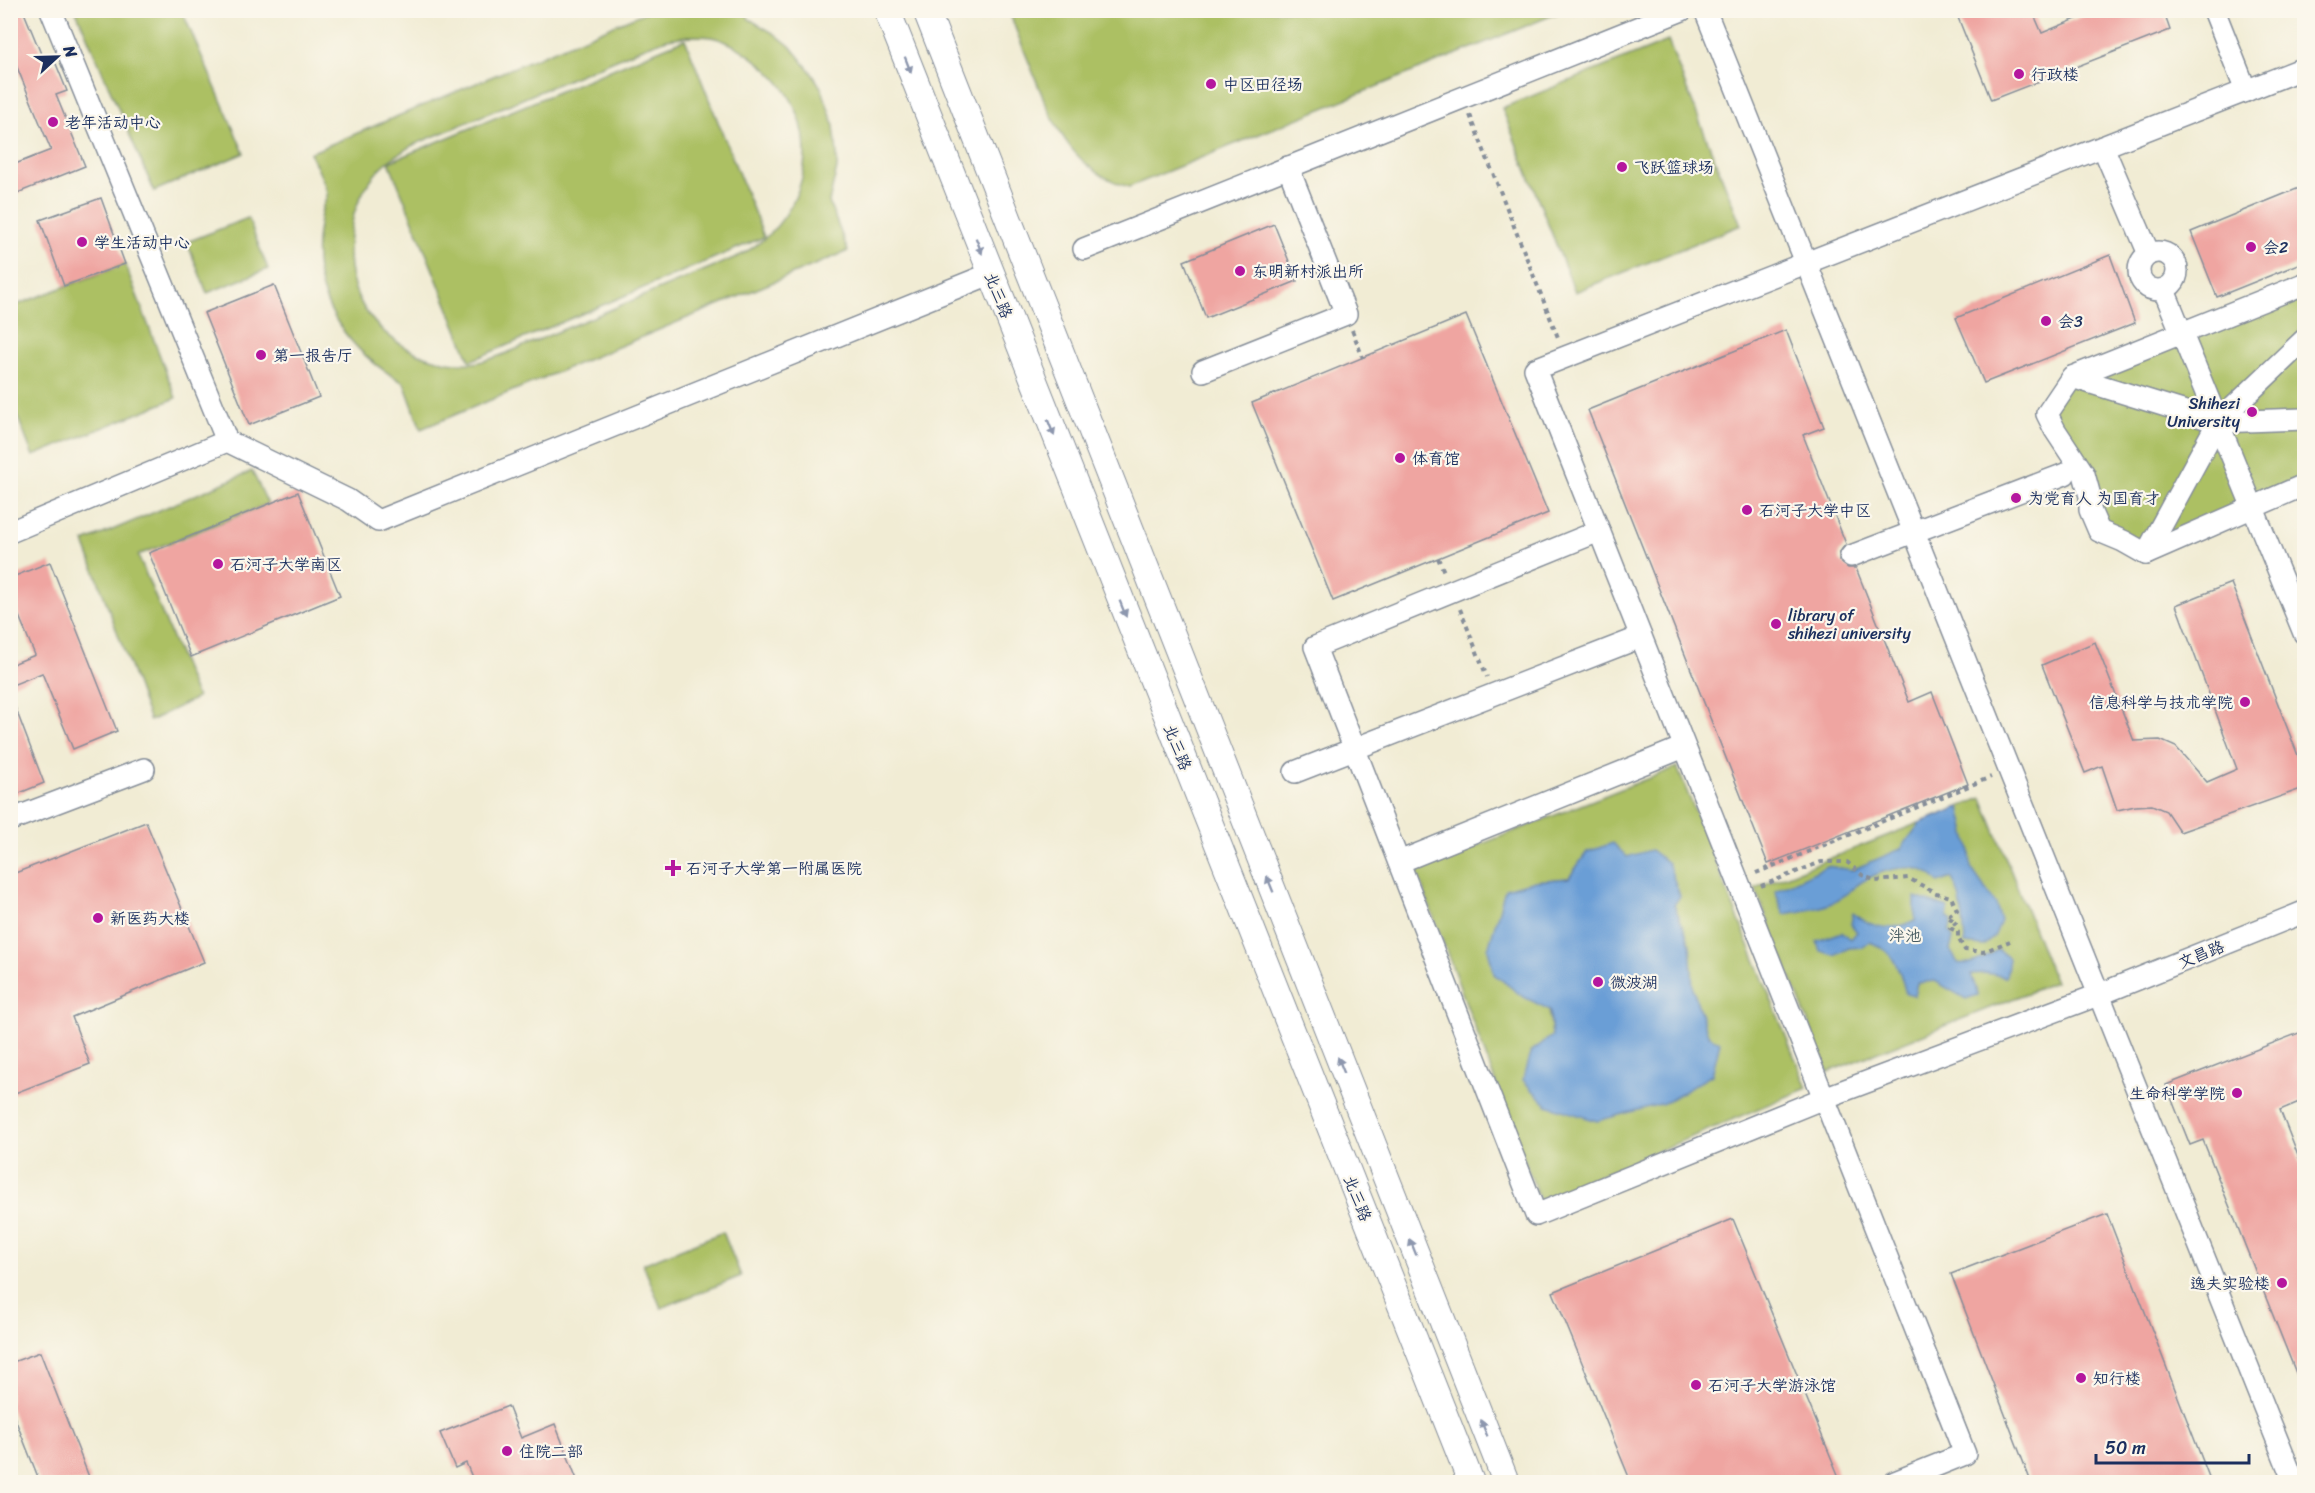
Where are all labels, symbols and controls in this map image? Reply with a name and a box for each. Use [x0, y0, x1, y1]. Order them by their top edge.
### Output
north arrow [27, 27, 87, 87]
text: N [55, 40, 86, 63]
one-way arrow [904, 56, 913, 74]
place label: 行政楼 [2031, 60, 2079, 89]
marker: 行政楼 [2012, 67, 2026, 81]
place label: 中区田径场 [1223, 70, 1303, 99]
marker: 中区田径场 [1204, 77, 1218, 91]
place label: 老年活动中心 [65, 108, 161, 137]
marker: 老年活动中心 [46, 115, 60, 129]
place label: 飞跃篮球场 [1634, 153, 1714, 182]
marker: 飞跃篮球场 [1615, 160, 1629, 174]
place label: 学生活动中心 [94, 228, 190, 257]
place label: 会2 [2263, 233, 2288, 262]
marker: 学生活动中心 [75, 235, 89, 249]
one-way arrow [975, 238, 985, 256]
marker: 会2 [2244, 240, 2258, 254]
place label: 东明新村派出所 [1252, 257, 1364, 286]
marker: 东明新村派出所 [1233, 264, 1247, 278]
street label: 北三路 [976, 267, 1021, 323]
place label: 会3 [2058, 307, 2083, 336]
marker: 会3 [2039, 314, 2053, 328]
place label: 第一报告厅 [273, 341, 353, 370]
marker: 第一报告厅 [254, 348, 268, 362]
place label: Shihezi University [2167, 389, 2241, 436]
marker: Shihezi University [2245, 405, 2259, 419]
one-way arrow [1046, 419, 1056, 437]
place label: 体育馆 [1412, 444, 1460, 473]
marker: 体育馆 [1393, 451, 1407, 465]
place label: 为党育人 为国育才 [2028, 484, 2160, 513]
marker: 为党育人 为国育才 [2009, 491, 2023, 505]
place label: 石河子大学中区 [1759, 496, 1871, 525]
marker: 石河子大学中区 [1740, 503, 1754, 517]
place label: 石河子大学南区 [230, 550, 342, 579]
marker: 石河子大学南区 [211, 557, 225, 571]
one-way arrow [1119, 600, 1129, 618]
place label: library of shihezi university [1787, 601, 1911, 648]
marker: library of shihezi university [1769, 617, 1783, 631]
place label: 信息科学与技术学院 [2089, 688, 2233, 717]
marker: 信息科学与技术学院 [2238, 695, 2252, 709]
street label: 北三路 [1155, 719, 1200, 775]
place label: 石河子大学第一附属医院 [686, 854, 862, 883]
marker: 石河子大学第一附属医院 [664, 859, 682, 877]
one-way arrow [1265, 875, 1274, 893]
place label: 新医药大楼 [110, 904, 190, 933]
marker: 新医药大楼 [91, 911, 105, 925]
park label: 泮池 [1889, 921, 1921, 950]
street label: 文昌路 [2173, 932, 2229, 977]
place label: 微波湖 [1610, 968, 1658, 997]
marker: 微波湖 [1591, 975, 1605, 989]
one-way arrow [1336, 1056, 1345, 1074]
place label: 生命科学学院 [2129, 1079, 2225, 1108]
marker: 生命科学学院 [2230, 1086, 2244, 1100]
street label: 北三路 [1335, 1170, 1380, 1226]
one-way arrow [1408, 1237, 1418, 1255]
place label: 逸夫实验楼 [2190, 1269, 2270, 1298]
marker: 逸夫实验楼 [2275, 1276, 2289, 1290]
place label: 知行楼 [2093, 1364, 2141, 1393]
place label: 石河子大学游泳馆 [1708, 1371, 1836, 1400]
marker: 知行楼 [2074, 1371, 2088, 1385]
marker: 石河子大学游泳馆 [1689, 1378, 1703, 1392]
one-way arrow [1479, 1419, 1488, 1437]
scale bar [2096, 1427, 2249, 1465]
text: 50 m [2105, 1432, 2146, 1464]
place label: 住院二部 [519, 1437, 583, 1466]
marker: 住院二部 [500, 1444, 514, 1458]

